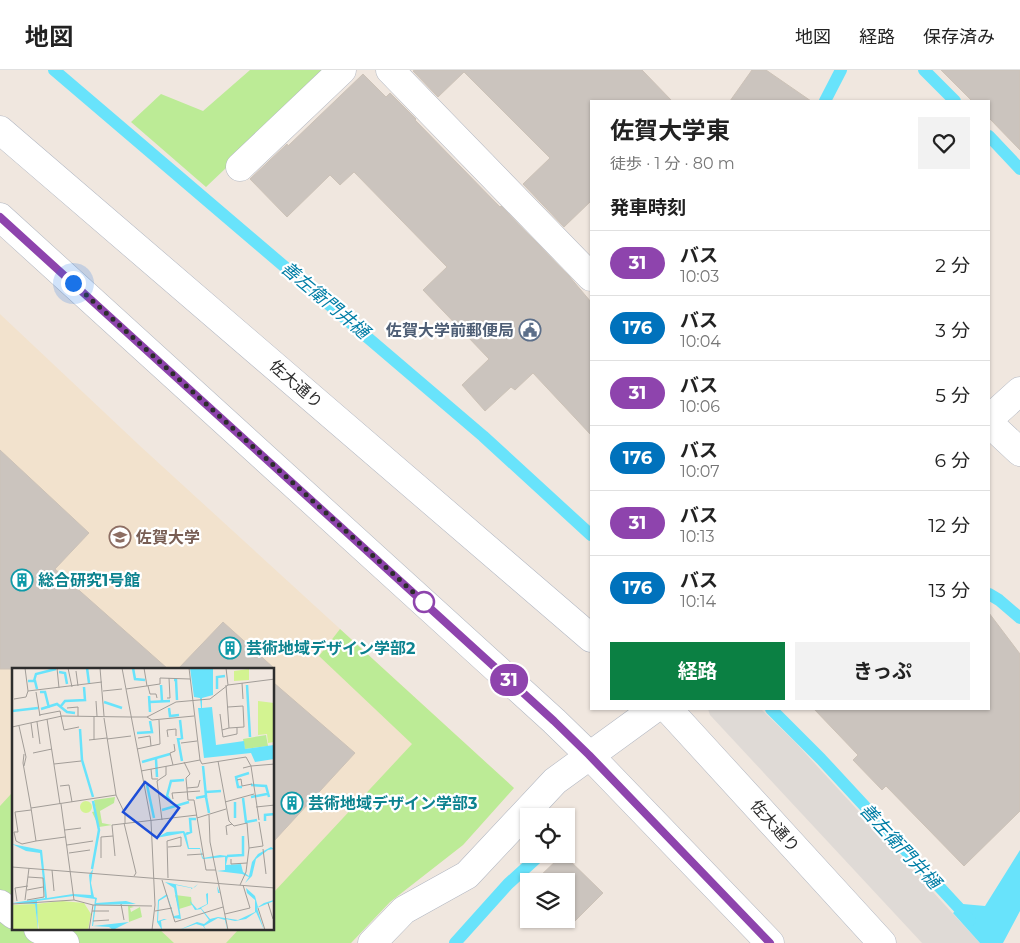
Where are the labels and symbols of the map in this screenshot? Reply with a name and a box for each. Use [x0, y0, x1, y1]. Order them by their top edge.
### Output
water label: 善左衛門井樋 [277, 257, 376, 345]
your location [61, 271, 86, 296]
public building icon: 佐賀大学前郵便局 [518, 318, 542, 342]
place label: 佐賀大学前郵便局 [385, 321, 514, 340]
street label: 佐大通り [266, 356, 326, 412]
school or university icon: 佐賀大学 [108, 525, 132, 549]
place label: 佐賀大学 [135, 528, 200, 547]
building icon: 総合研究1号館 [10, 568, 34, 592]
place label: 総合研究1号館 [38, 571, 140, 590]
unlabelled marker [413, 591, 435, 613]
building icon: 芸術地域デザイン学部2 [218, 636, 242, 660]
place label: 芸術地域デザイン学部2 [246, 639, 415, 658]
line badge: 31 [486, 664, 532, 696]
inset map [12, 668, 275, 930]
building icon: 芸術地域デザイン学部3 [280, 791, 304, 815]
place label: 芸術地域デザイン学部3 [308, 794, 477, 813]
street label: 佐大通り [747, 796, 803, 856]
water label: 善左衛門井樋 [855, 799, 947, 895]

